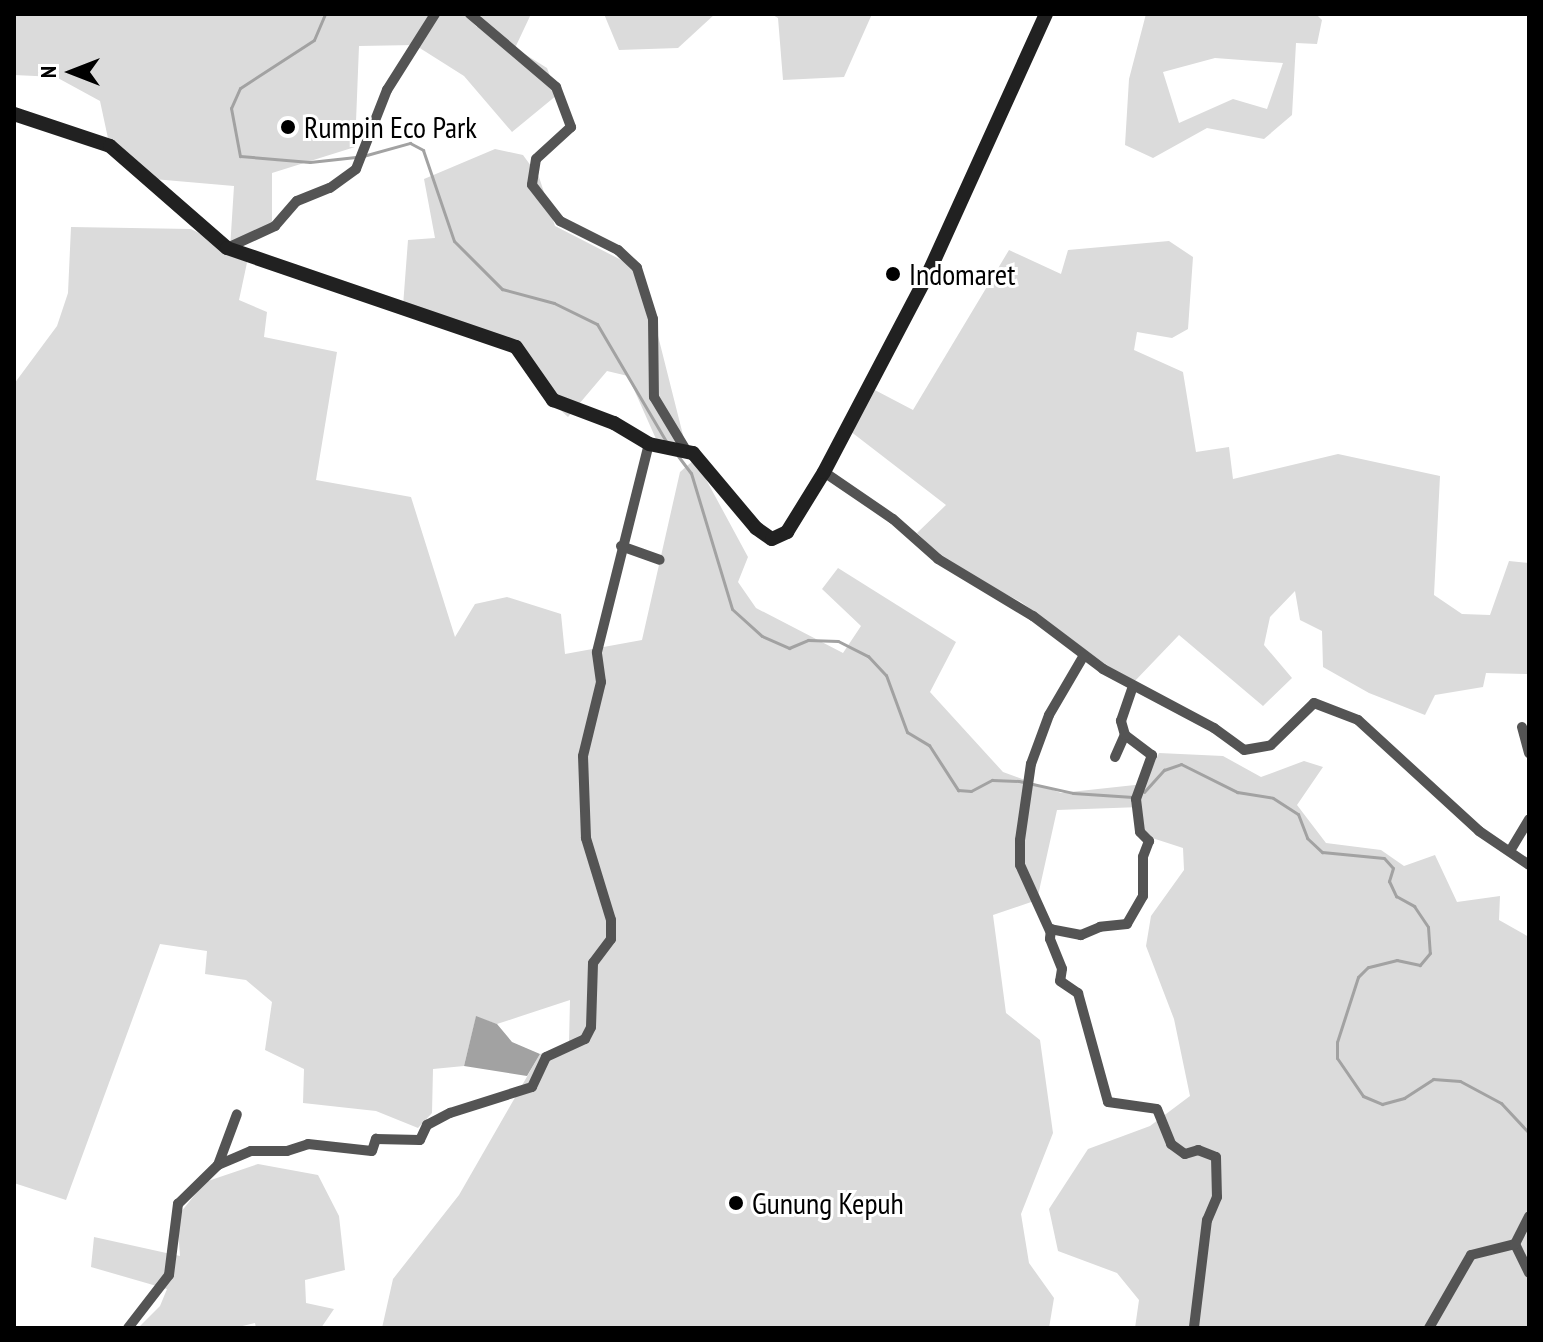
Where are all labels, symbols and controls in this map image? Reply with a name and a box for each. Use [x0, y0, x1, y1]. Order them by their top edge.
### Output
north arrow [32, 32, 112, 112]
text: N [34, 66, 62, 78]
place label: Rumpin Eco Park [304, 109, 477, 145]
marker: Rumpin Eco Park [279, 118, 297, 136]
place label: Indomaret [909, 256, 1015, 292]
marker: Indomaret [884, 265, 902, 283]
place label: Gunung Kepuh [752, 1185, 904, 1221]
marker: Gunung Kepuh [727, 1194, 745, 1212]

